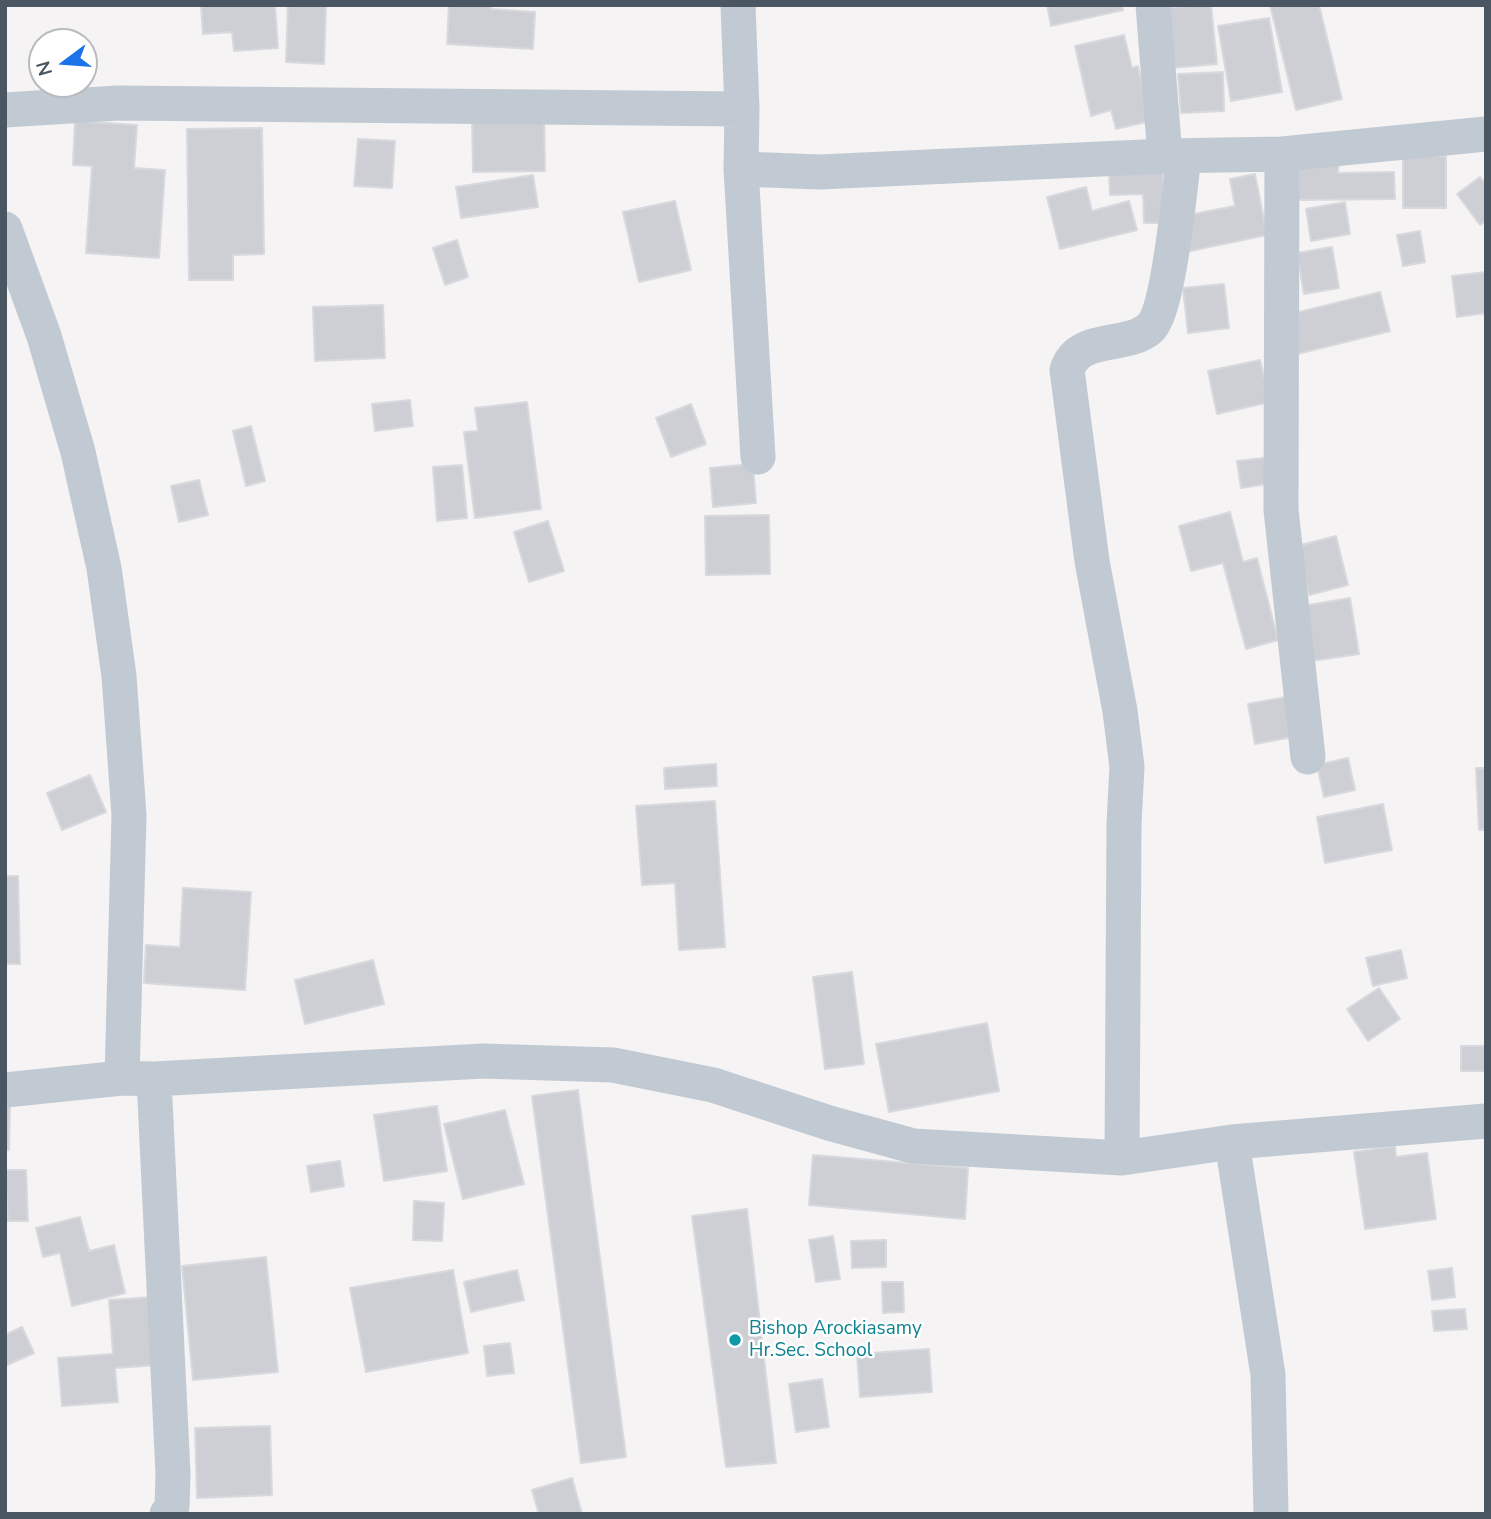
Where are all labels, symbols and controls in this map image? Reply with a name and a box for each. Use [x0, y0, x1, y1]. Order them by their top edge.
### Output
north arrow [28, 28, 98, 98]
text: N [30, 58, 59, 79]
place label: Bishop Arockiasamy Hr.Sec. School [749, 1318, 922, 1362]
marker: Bishop Arockiasamy Hr.Sec. School [727, 1332, 743, 1348]

